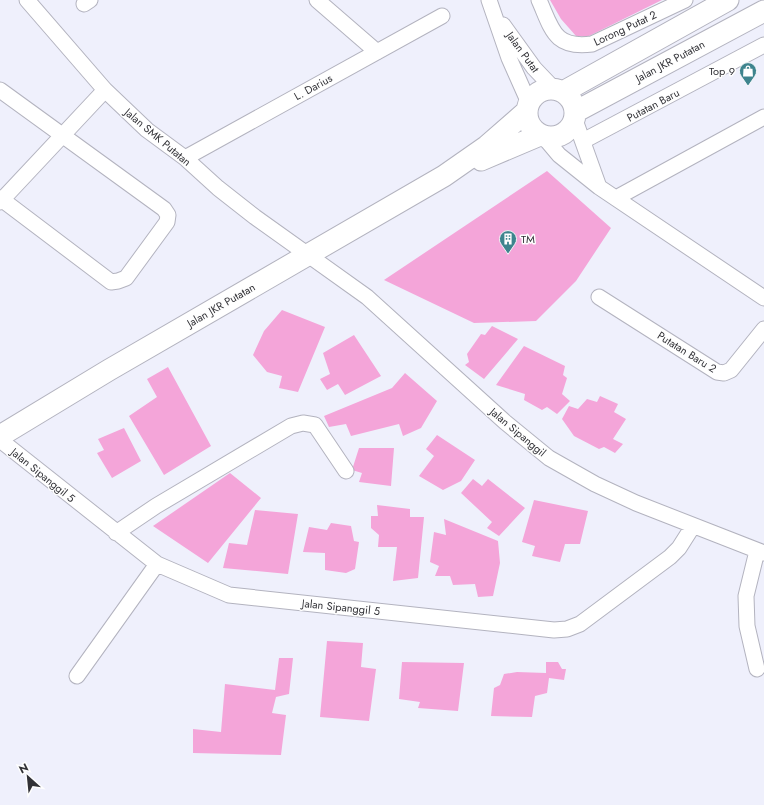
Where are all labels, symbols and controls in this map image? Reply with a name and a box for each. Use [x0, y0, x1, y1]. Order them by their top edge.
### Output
street label: Lorong Putat 2 [591, 6, 659, 50]
street label: Jalan Putat [502, 27, 543, 76]
street label: Jalan JKR Putatan [631, 36, 707, 87]
shop icon: Top 9 [738, 61, 758, 86]
place label: Top 9 [709, 63, 735, 79]
street label: L. Darius [291, 70, 336, 104]
street label: Putatan Baru [624, 84, 682, 126]
street label: Jalan SMK Putatan [120, 103, 195, 170]
building icon: TM [498, 229, 518, 254]
place label: TM [521, 231, 535, 247]
street label: Jalan JKR Putatan [182, 279, 258, 332]
street label: Putatan Baru 2 [654, 327, 720, 377]
street label: Jalan Sipanggil [485, 402, 550, 460]
street label: Jalan Sipanggil 5 [6, 443, 79, 506]
street label: Jalan Sipanggil 5 [299, 595, 381, 619]
north arrow [8, 757, 48, 797]
text: N [16, 759, 31, 777]

